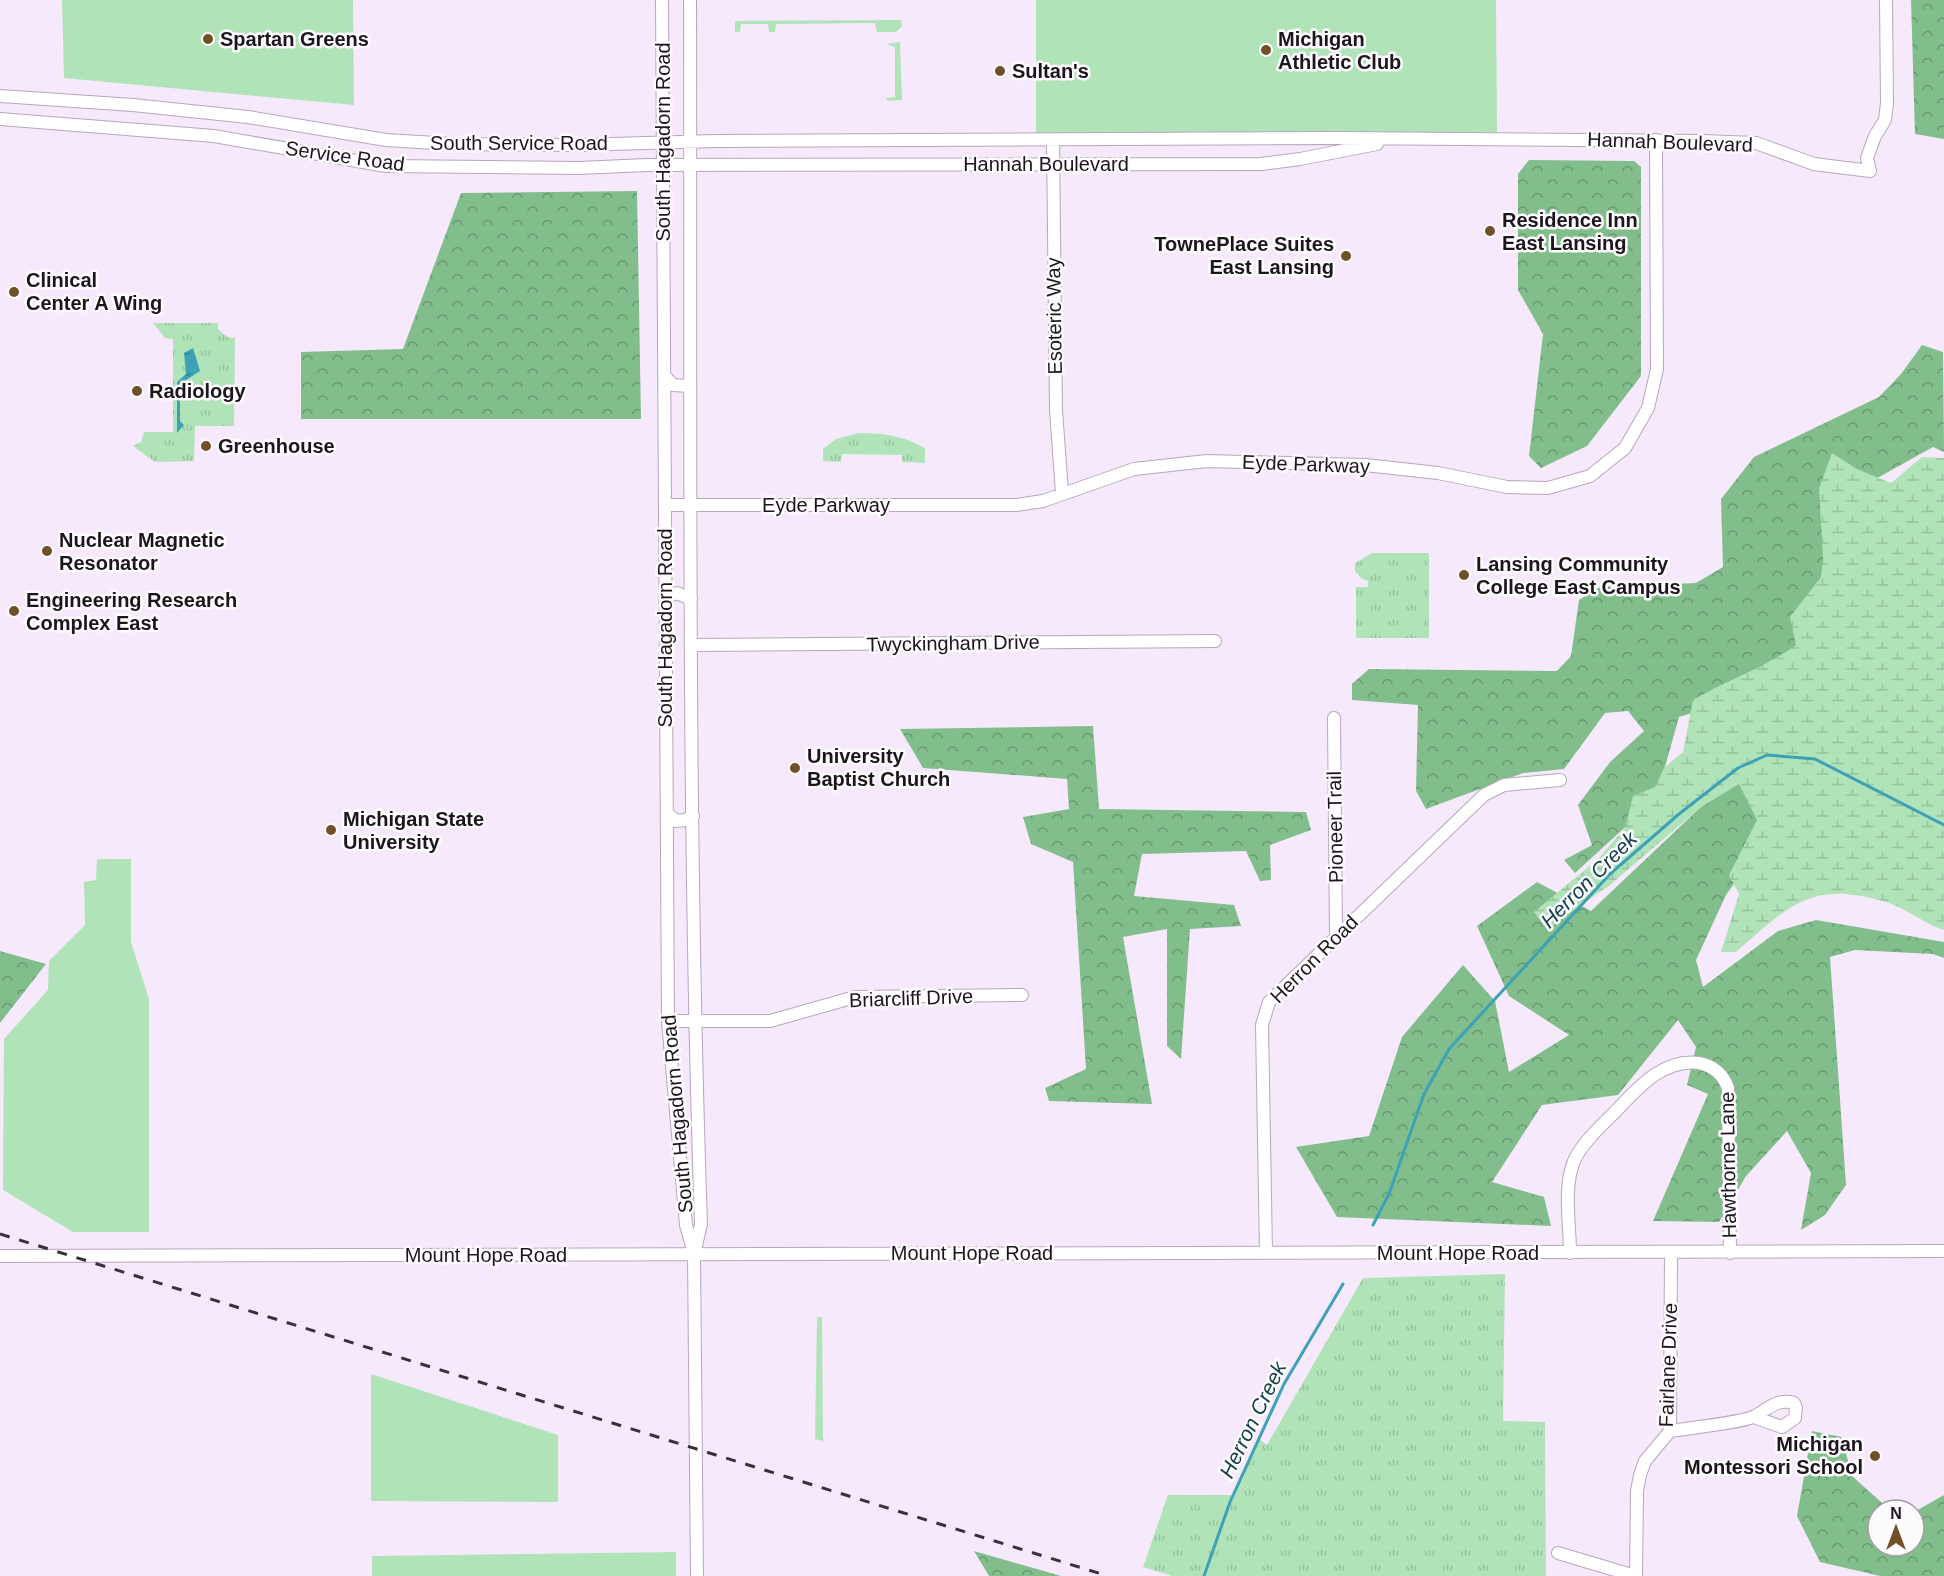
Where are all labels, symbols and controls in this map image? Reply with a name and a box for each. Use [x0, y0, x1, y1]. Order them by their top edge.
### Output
place label: Spartan Greens [220, 28, 369, 50]
place label: Michigan Athletic Club [1278, 28, 1401, 73]
marker: Spartan Greens [201, 32, 215, 46]
street label: South Hagadorn Road [652, 42, 674, 242]
marker: Michigan Athletic Club [1259, 43, 1273, 57]
place label: Sultan's [1012, 60, 1089, 82]
marker: Sultan's [993, 64, 1007, 78]
street label: Hannah Boulevard [1587, 128, 1753, 156]
street label: South Service Road [430, 132, 608, 154]
street label: Service Road [284, 137, 406, 175]
street label: Hannah Boulevard [963, 153, 1129, 175]
place label: Residence Inn East Lansing [1502, 209, 1638, 254]
marker: Residence Inn East Lansing [1483, 224, 1497, 238]
place label: TownePlace Suites East Lansing [1154, 233, 1334, 278]
marker: TownePlace Suites East Lansing [1339, 249, 1353, 263]
street label: Esoteric Way [1042, 257, 1066, 375]
place label: Clinical Center A Wing [26, 269, 162, 314]
marker: Clinical Center A Wing [7, 285, 21, 299]
place label: Radiology [149, 380, 247, 402]
marker: Radiology [130, 384, 144, 398]
place label: Greenhouse [218, 435, 335, 457]
marker: Greenhouse [199, 439, 213, 453]
street label: Eyde Parkway [1242, 451, 1370, 477]
street label: Eyde Parkway [762, 494, 890, 516]
street label: South Hagadorn Road [654, 528, 676, 728]
place label: Nuclear Magnetic Resonator [59, 529, 225, 574]
marker: Nuclear Magnetic Resonator [40, 544, 54, 558]
place label: Lansing Community College East Campus [1476, 553, 1681, 598]
marker: Lansing Community College East Campus [1457, 568, 1471, 582]
place label: Engineering Research Complex East [26, 589, 237, 634]
marker: Engineering Research Complex East [7, 604, 21, 618]
street label: Twyckingham Drive [866, 630, 1040, 656]
place label: University Baptist Church [807, 745, 950, 790]
marker: University Baptist Church [788, 761, 802, 775]
street label: Pioneer Trail [1323, 771, 1347, 883]
place label: Michigan State University [343, 808, 484, 853]
marker: Michigan State University [324, 823, 338, 837]
water label: Herron Creek [1536, 826, 1642, 932]
street label: Herron Road [1266, 911, 1362, 1007]
street label: Briarcliff Drive [849, 985, 973, 1011]
street label: South Hagadorn Road [657, 1014, 697, 1214]
street label: Hawthorne Lane [1716, 1091, 1740, 1239]
street label: Mount Hope Road [891, 1242, 1053, 1264]
street label: Mount Hope Road [1377, 1242, 1539, 1264]
street label: Mount Hope Road [405, 1244, 567, 1266]
street label: Fairlane Drive [1655, 1302, 1681, 1428]
water label: Herron Creek [1215, 1357, 1291, 1481]
place label: Michigan Montessori School [1684, 1433, 1863, 1478]
marker: Michigan Montessori School [1868, 1449, 1882, 1463]
north arrow [1866, 1498, 1926, 1558]
text: N [1890, 1505, 1902, 1522]

